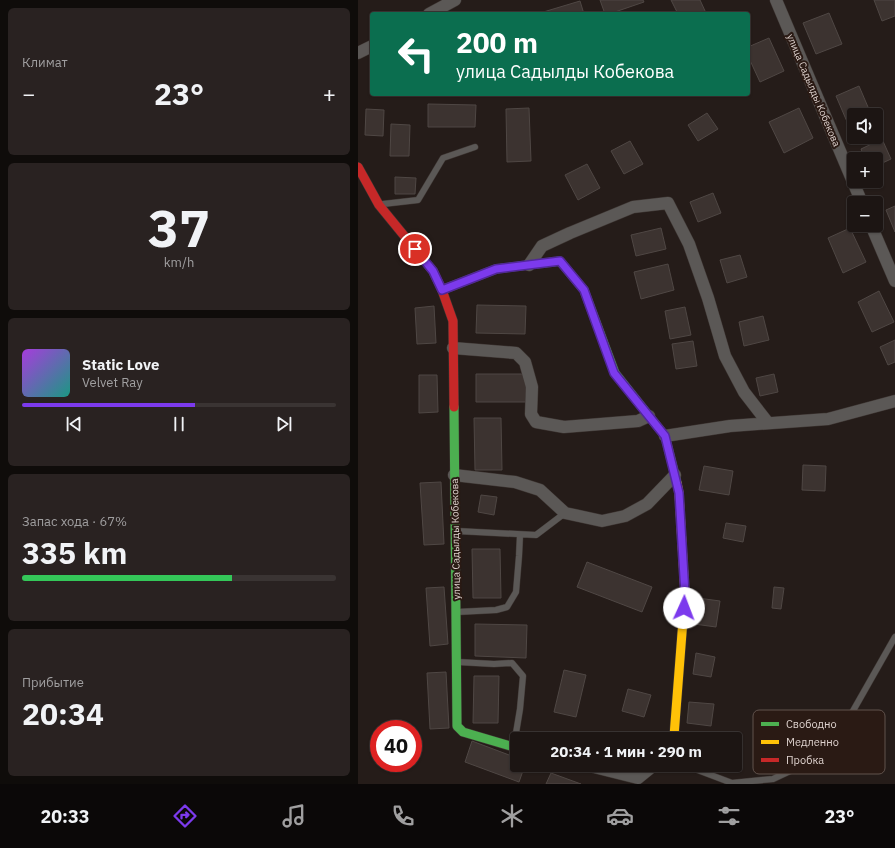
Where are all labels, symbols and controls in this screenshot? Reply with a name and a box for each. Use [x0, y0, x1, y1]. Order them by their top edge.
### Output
text: 200 m [456, 24, 538, 61]
icon: left [390, 28, 442, 80]
street label: улица Садылды Кобекова [784, 32, 843, 149]
text: Климат [22, 54, 68, 71]
text: улица Садылды Кобекова [456, 60, 674, 83]
text: 23° [154, 74, 204, 113]
text: − [22, 79, 35, 108]
text: + [323, 79, 336, 108]
map controls [847, 108, 883, 232]
button: sound [847, 108, 883, 144]
button: + [847, 152, 883, 188]
text: 37 [148, 194, 210, 261]
button: − [847, 196, 883, 232]
pin [398, 232, 432, 266]
icon: arrive [404, 238, 426, 260]
text: km/h [164, 254, 194, 271]
text: Static Love [82, 355, 159, 374]
text: Velvet Ray [82, 374, 143, 391]
icon: previous [63, 413, 85, 435]
icon: pause [168, 413, 190, 435]
icon: next [273, 413, 295, 435]
street label: улица Садылды Кобекова [448, 478, 463, 600]
text: Запас хода · 67% [22, 513, 127, 530]
text: 335 km [22, 533, 127, 572]
position arrow [663, 587, 705, 629]
text: Прибытие [22, 674, 84, 691]
text: 20:34 [22, 694, 104, 733]
legend [753, 710, 885, 774]
text: Свободно [786, 717, 837, 731]
speed limit sign: 40 [370, 720, 422, 772]
text: Медленно [786, 735, 839, 749]
text: 20:34 · 1 мин · 290 m [550, 742, 702, 761]
text: Пробка [786, 753, 824, 767]
icon: directions [171, 802, 199, 830]
icon: music [280, 802, 308, 830]
icon: phone [389, 802, 417, 830]
icon: climate [498, 802, 526, 830]
icon: car [606, 802, 634, 830]
icon: filters [715, 802, 743, 830]
text: 20:33 [40, 805, 90, 828]
text: 23° [824, 805, 854, 828]

